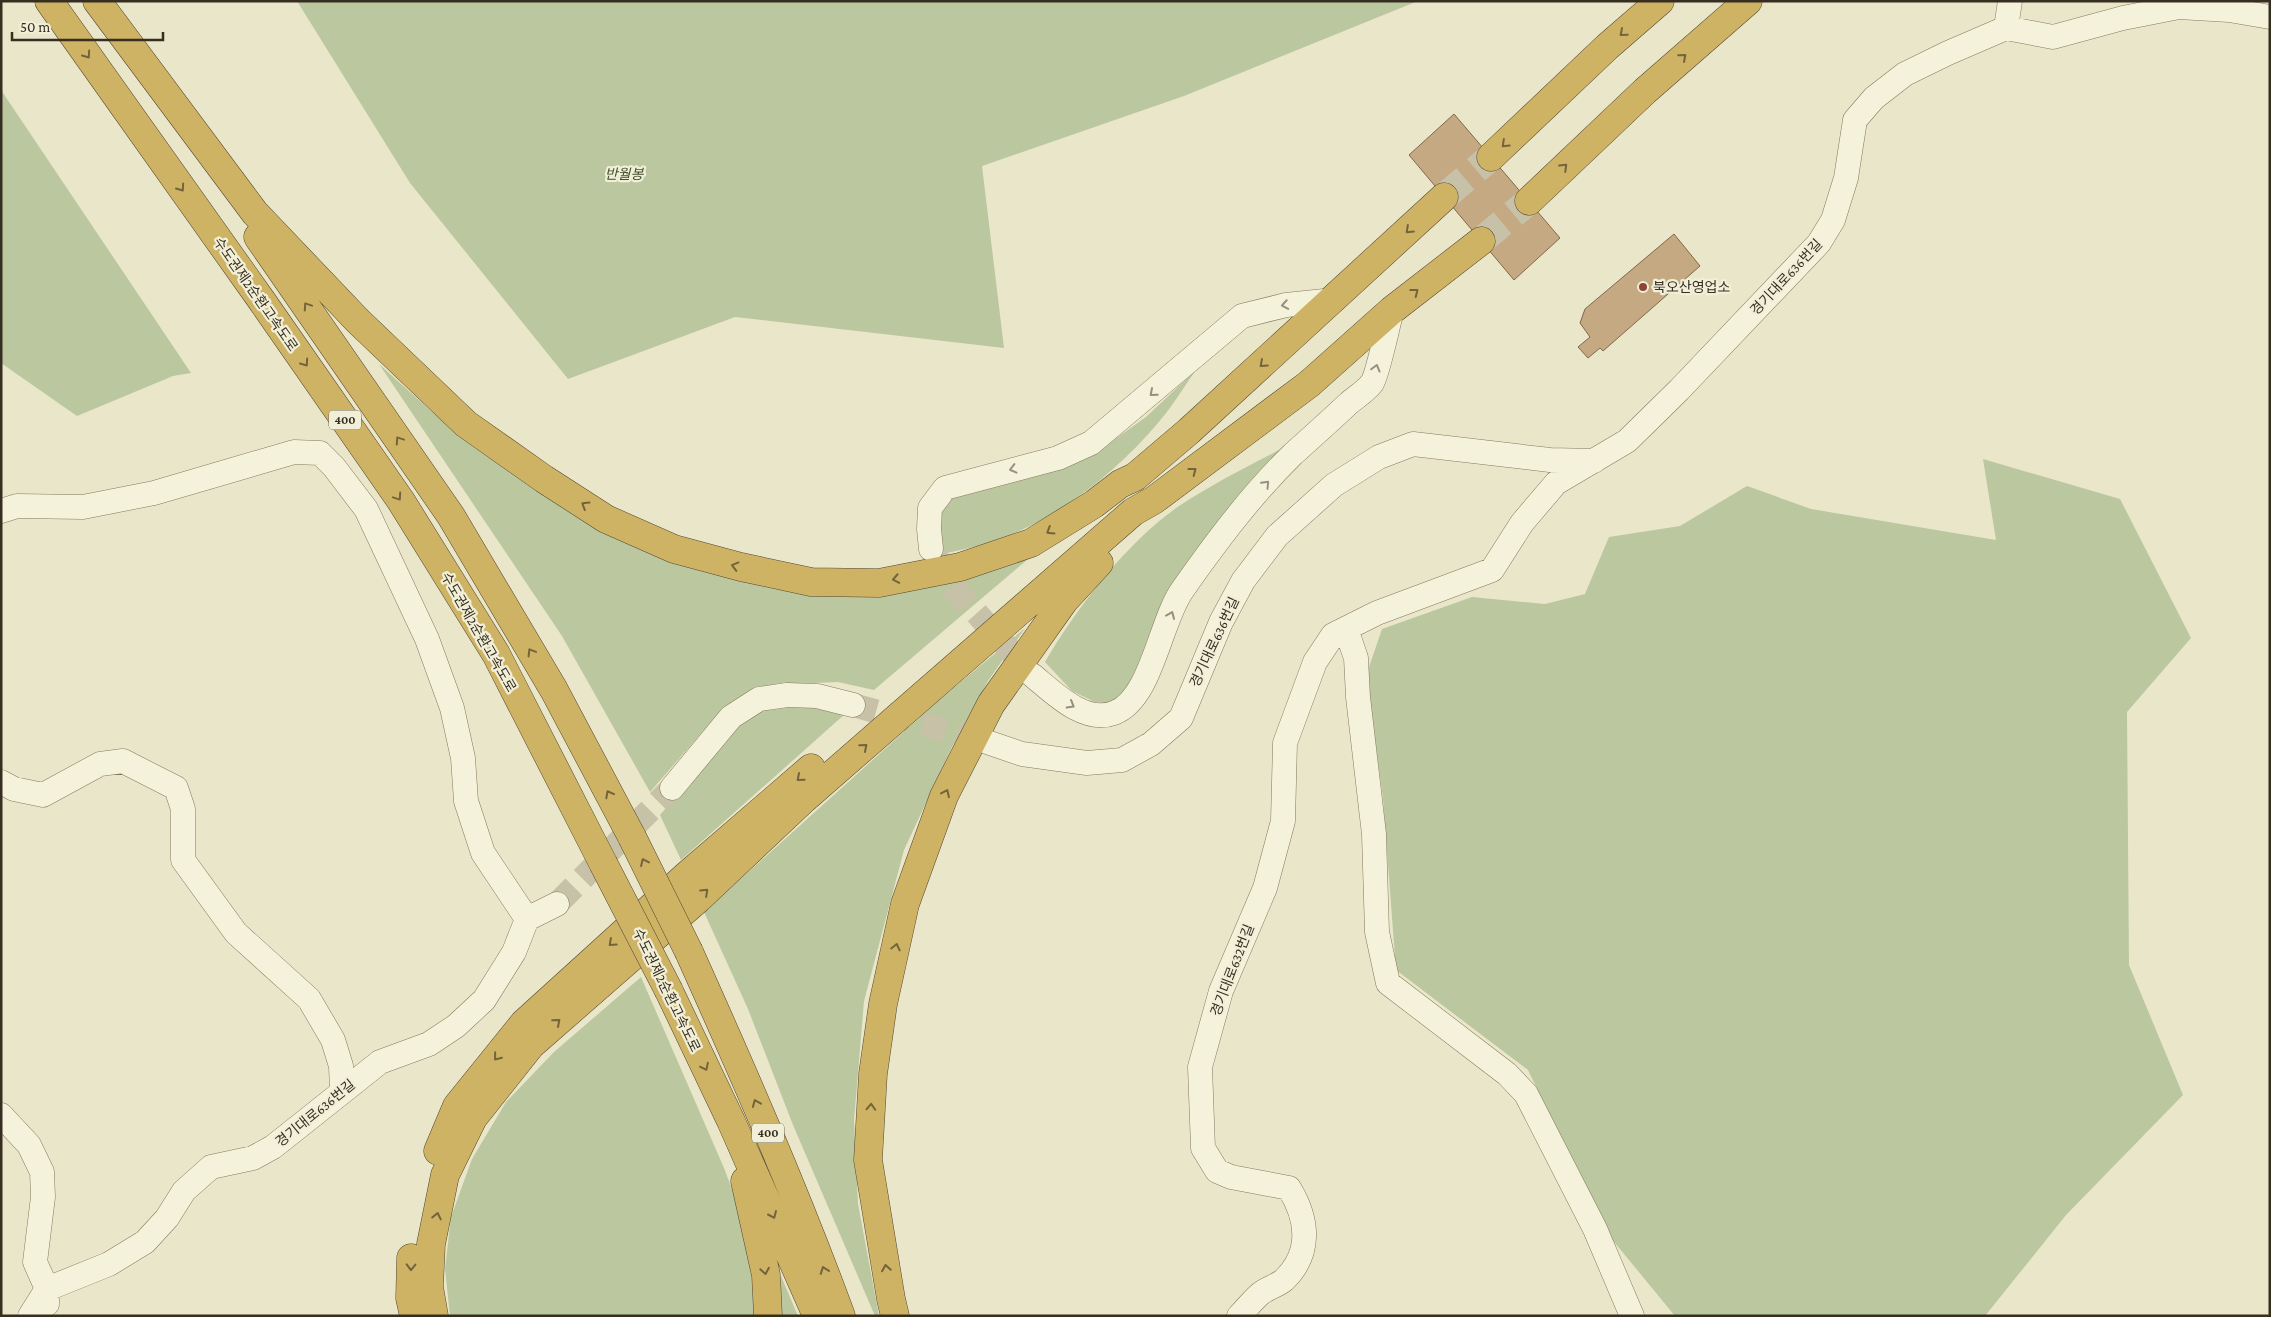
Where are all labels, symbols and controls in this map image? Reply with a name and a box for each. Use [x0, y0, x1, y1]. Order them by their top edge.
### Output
scale bar [12, 10, 164, 42]
text: 50 m [20, 19, 50, 35]
one-way arrow [1620, 27, 1629, 36]
one-way arrow [81, 49, 90, 59]
one-way arrow [1678, 54, 1687, 63]
one-way arrow [1501, 138, 1510, 147]
one-way arrow [1558, 164, 1567, 173]
park label: 반월봉 [605, 166, 644, 182]
one-way arrow [175, 182, 184, 192]
one-way arrow [1405, 224, 1414, 233]
street label: 수도권제2순환고속도로 [211, 234, 301, 354]
street label: 경기대로636번길 [1747, 236, 1825, 318]
place label: 북오산영업소 [1653, 279, 1730, 295]
marker: 북오산영업소 [1637, 281, 1649, 293]
one-way arrow [1409, 290, 1418, 298]
one-way arrow [1281, 300, 1290, 310]
one-way arrow [304, 302, 313, 312]
one-way arrow [299, 358, 308, 367]
one-way arrow [1260, 358, 1269, 367]
one-way arrow [1371, 364, 1381, 372]
one-way arrow [1149, 387, 1158, 396]
road number: 400 [329, 410, 361, 430]
one-way arrow [396, 436, 405, 446]
one-way arrow [1008, 463, 1017, 474]
one-way arrow [1187, 468, 1196, 476]
one-way arrow [1260, 480, 1269, 489]
one-way arrow [392, 491, 401, 501]
one-way arrow [582, 502, 591, 511]
one-way arrow [1046, 525, 1055, 535]
one-way arrow [732, 561, 740, 571]
street label: 수도권제2순환고속도로 [438, 569, 520, 695]
one-way arrow [891, 574, 900, 584]
street label: 경기대로636번길 [1186, 594, 1242, 690]
one-way arrow [1164, 611, 1175, 620]
one-way arrow [528, 648, 538, 657]
one-way arrow [1066, 698, 1075, 708]
one-way arrow [858, 744, 867, 753]
one-way arrow [796, 772, 805, 781]
one-way arrow [940, 789, 951, 798]
one-way arrow [606, 790, 616, 799]
one-way arrow [640, 858, 650, 867]
one-way arrow [700, 889, 709, 898]
street label: 경기대로632번길 [1207, 922, 1257, 1018]
street label: 수도권제2순환고속도로 [630, 926, 704, 1054]
one-way arrow [608, 937, 617, 946]
one-way arrow [890, 942, 901, 951]
one-way arrow [551, 1019, 560, 1028]
one-way arrow [494, 1051, 502, 1060]
one-way arrow [699, 1062, 709, 1071]
street label: 경기대로636번길 [272, 1076, 358, 1150]
one-way arrow [752, 1100, 762, 1108]
one-way arrow [866, 1103, 877, 1111]
road number: 400 [752, 1124, 784, 1142]
one-way arrow [766, 1210, 777, 1219]
one-way arrow [431, 1211, 442, 1220]
one-way arrow [406, 1264, 416, 1272]
one-way arrow [881, 1264, 891, 1272]
one-way arrow [820, 1266, 830, 1275]
one-way arrow [759, 1267, 769, 1276]

